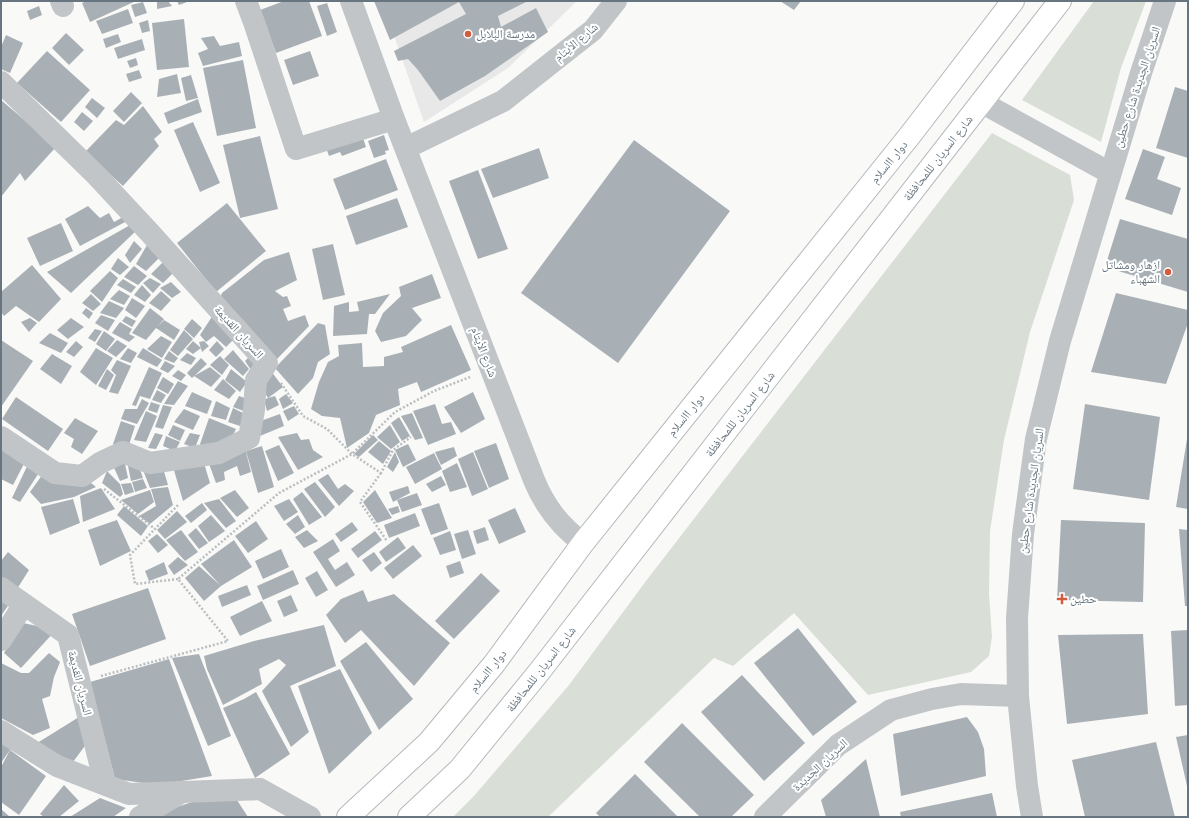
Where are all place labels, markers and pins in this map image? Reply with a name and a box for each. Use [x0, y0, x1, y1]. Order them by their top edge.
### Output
place label: مدرسة البلابل [476, 25, 535, 43]
marker: مدرسة البلابل [463, 29, 473, 39]
place label: ازهار ومشاتل الشهباء [1102, 256, 1160, 288]
marker: ازهار ومشاتل الشهباء [1163, 267, 1173, 277]
place label: حطين [1070, 590, 1097, 608]
marker: حطين [1057, 594, 1067, 604]

